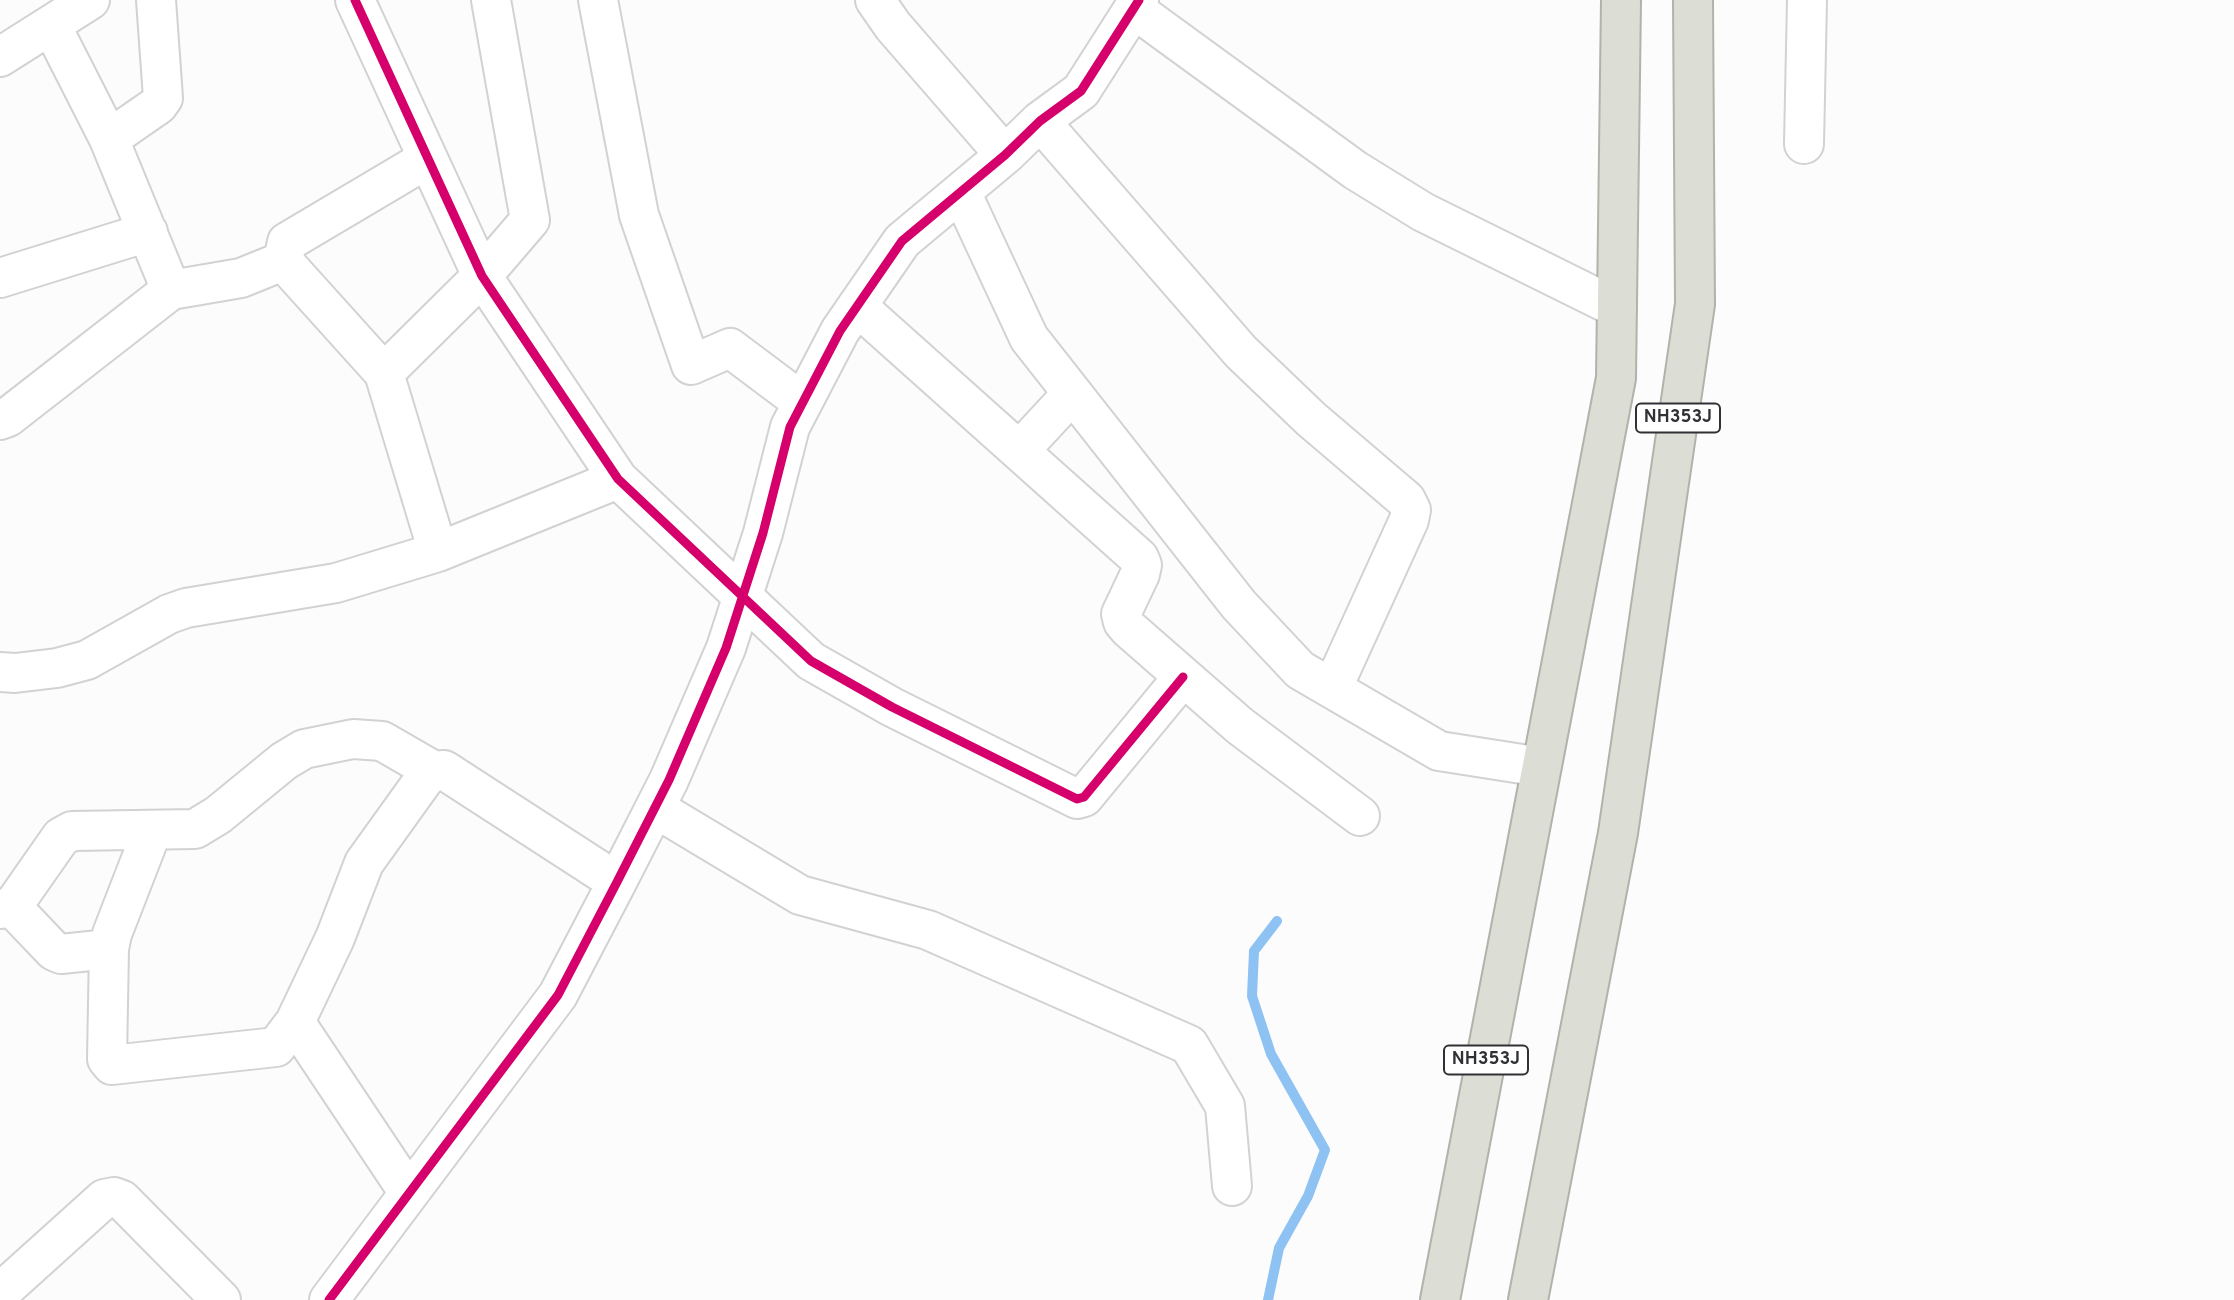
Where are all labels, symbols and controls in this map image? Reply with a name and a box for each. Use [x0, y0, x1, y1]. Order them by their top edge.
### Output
road number: NH353J [1636, 404, 1720, 432]
road number: NH353J [1444, 1045, 1528, 1074]

